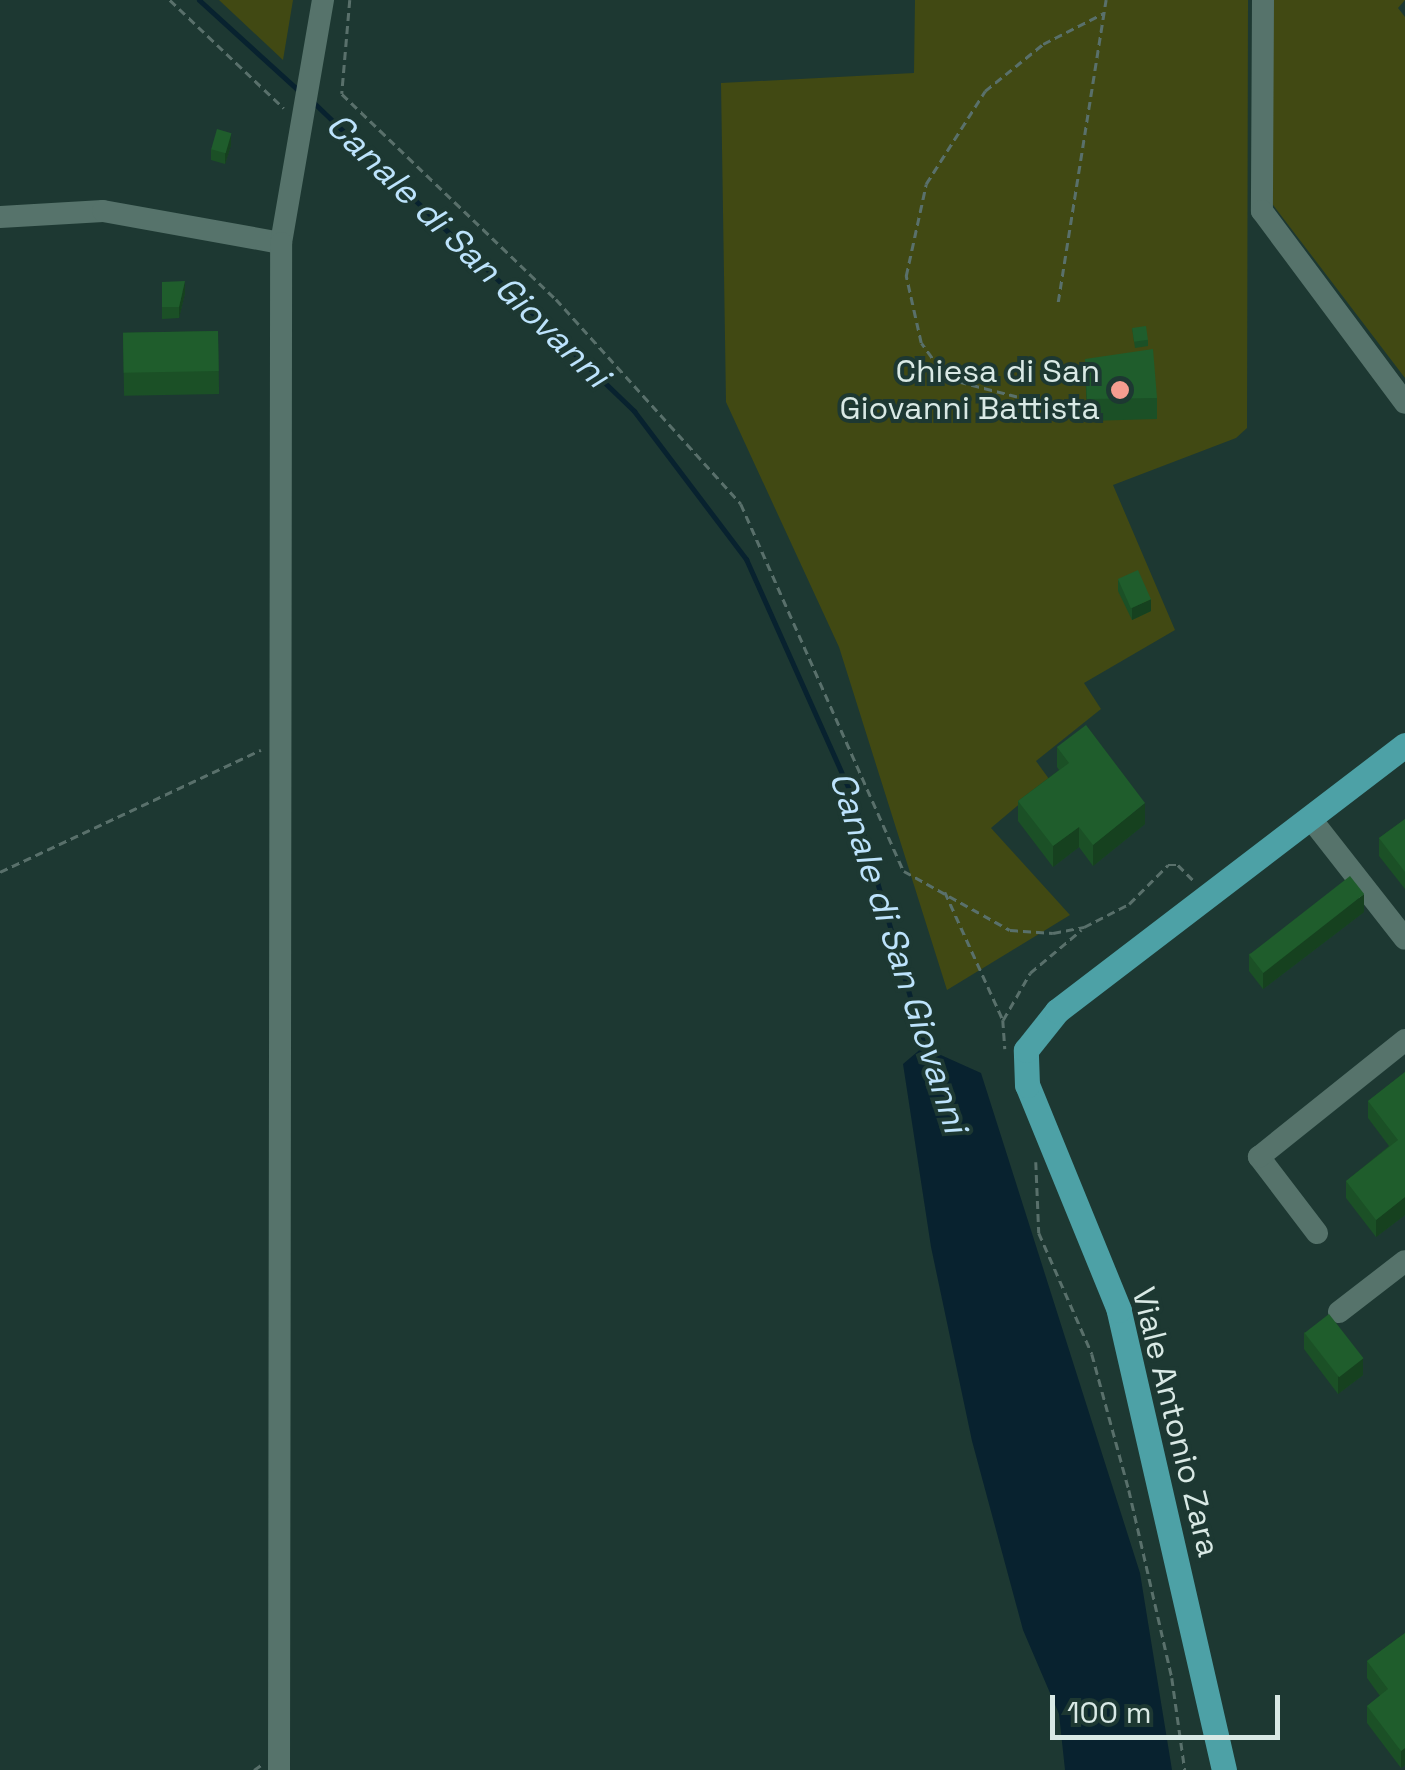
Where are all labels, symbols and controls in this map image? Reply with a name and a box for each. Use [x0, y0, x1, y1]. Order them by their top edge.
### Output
water label: Canale di San Giovanni [318, 104, 618, 396]
place label: Chiesa di San Giovanni Battista [840, 353, 1100, 428]
marker: Chiesa di San Giovanni Battista [1109, 379, 1131, 401]
water label: Canale di San Giovanni [821, 766, 977, 1138]
street label: Viale Antonio Zara [1124, 1283, 1228, 1561]
scale bar [1055, 1675, 1285, 1737]
text: 100 m [1067, 1693, 1152, 1732]

